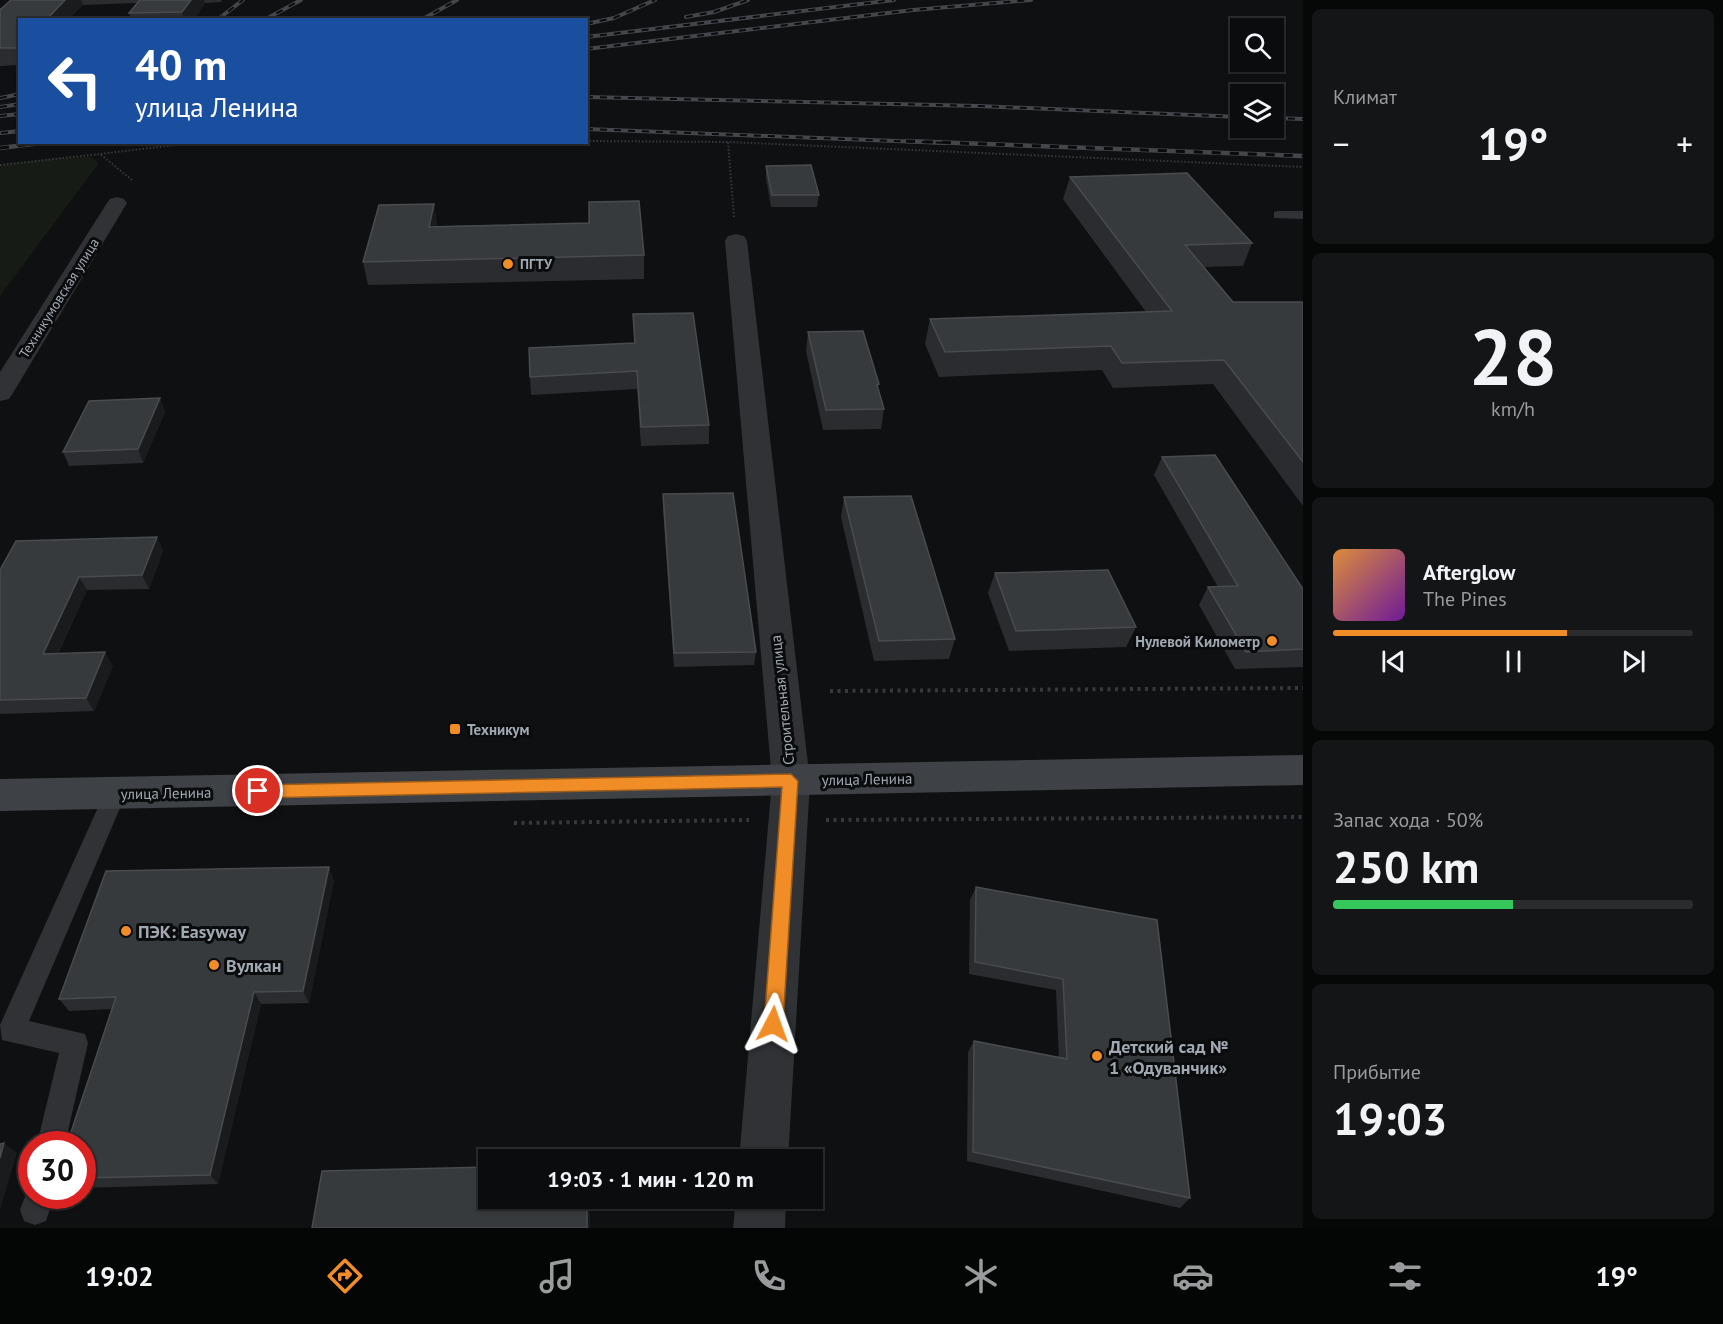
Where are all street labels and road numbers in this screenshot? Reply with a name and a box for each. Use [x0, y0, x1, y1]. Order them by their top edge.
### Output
street label: Техникумовская улица [15, 235, 103, 361]
street label: Строительная улица [766, 634, 798, 766]
street label: улица Ленина [821, 769, 913, 789]
street label: улица Ленина [120, 783, 212, 803]

